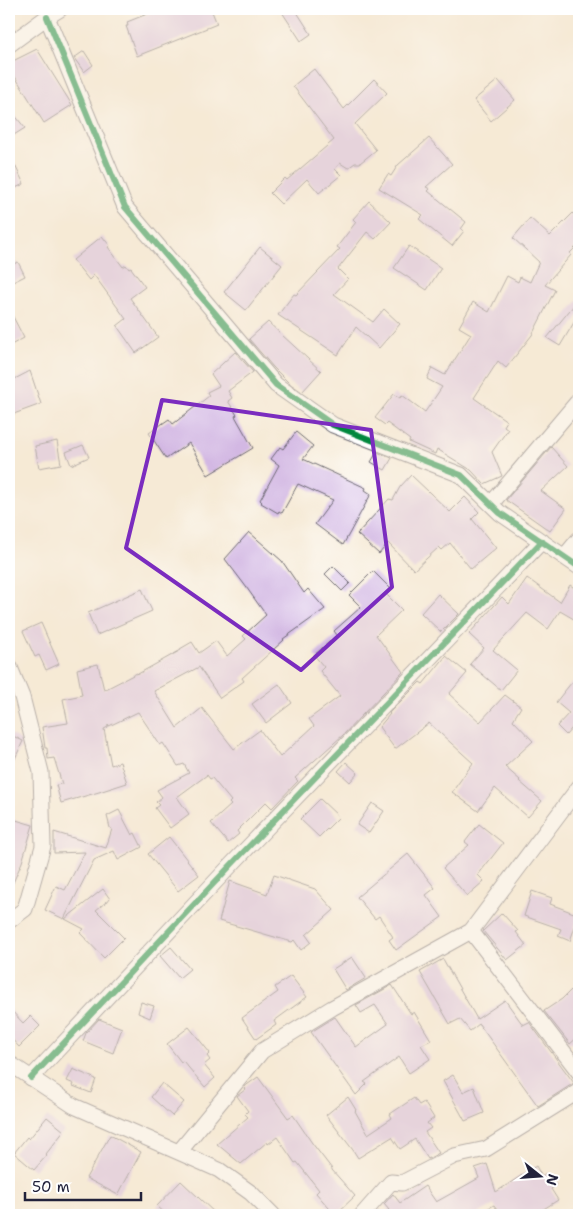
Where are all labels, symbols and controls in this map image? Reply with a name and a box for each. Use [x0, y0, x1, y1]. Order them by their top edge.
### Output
north arrow [516, 1152, 566, 1202]
scale bar [25, 1169, 141, 1201]
text: N [542, 1172, 563, 1188]
text: 50 m [32, 1177, 70, 1197]

